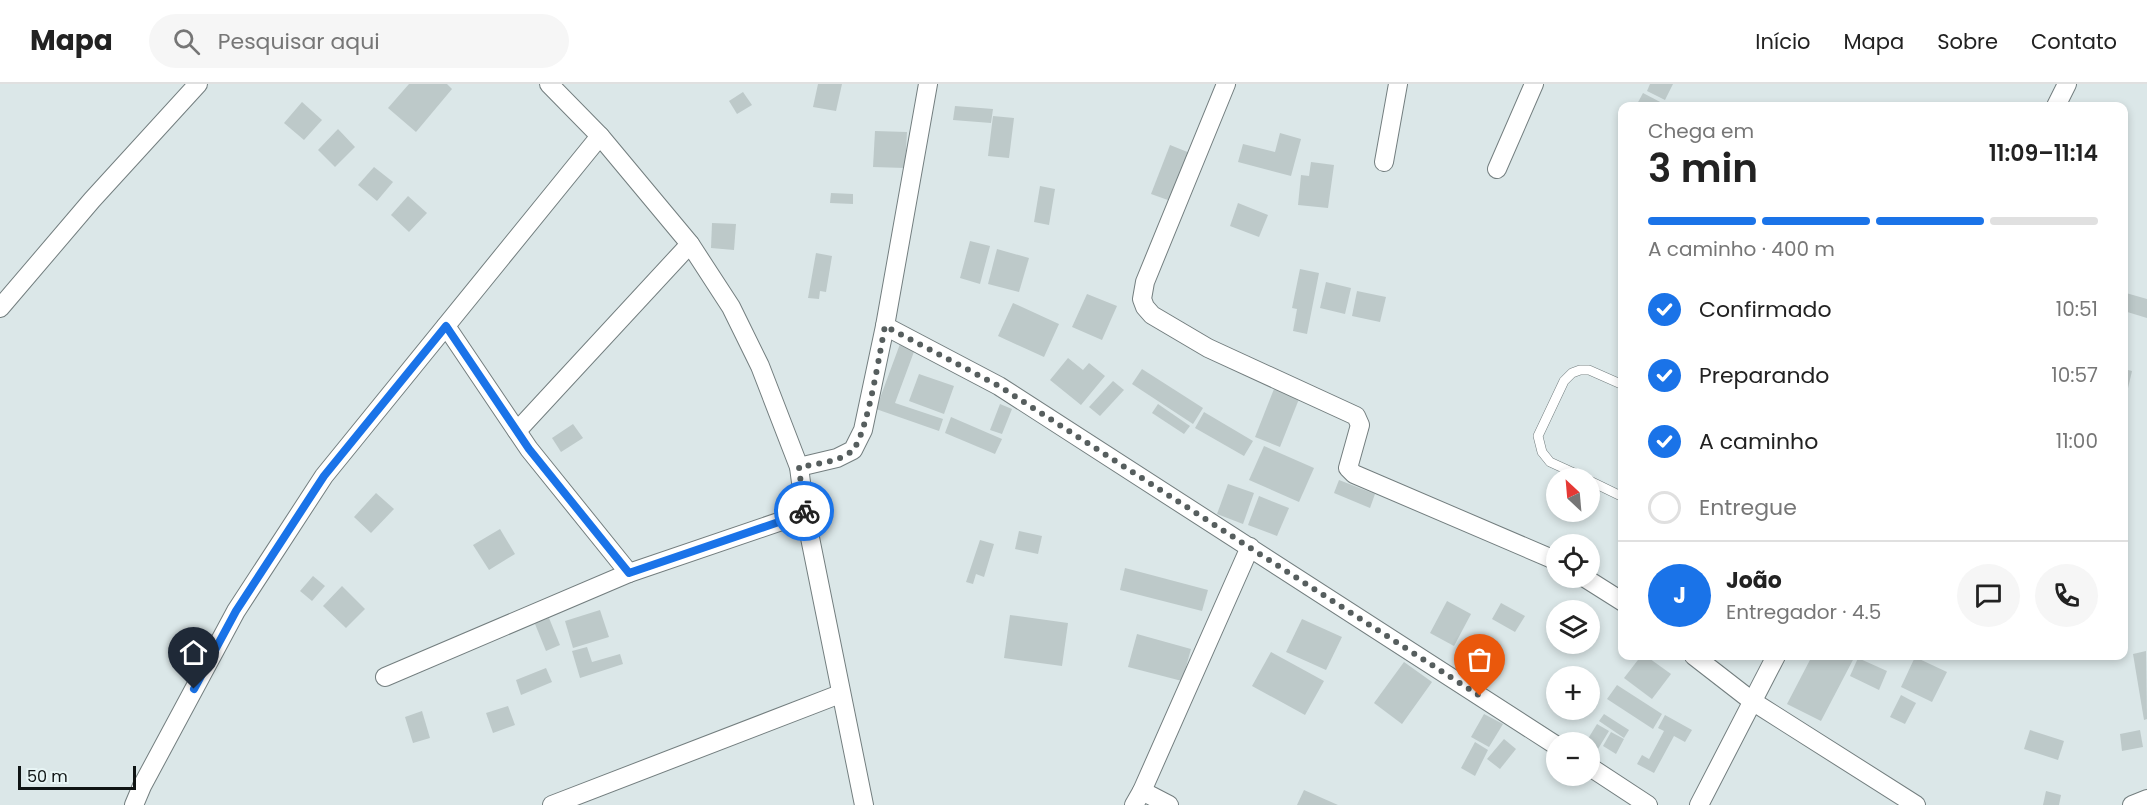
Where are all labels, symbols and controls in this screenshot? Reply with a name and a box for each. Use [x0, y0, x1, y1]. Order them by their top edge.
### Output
search box [149, 14, 569, 68]
text: Mapa [30, 21, 113, 60]
icon: search [170, 25, 203, 58]
text: Pesquisar aqui [218, 26, 380, 57]
text: Início [1755, 27, 1810, 56]
text: Mapa [1843, 27, 1904, 56]
text: Sobre [1937, 27, 1998, 56]
text: Contato [2031, 27, 2117, 56]
text: Chega em [1648, 117, 1754, 145]
text: 11:09–11:14 [1989, 138, 2098, 169]
text: 3 min [1648, 141, 1758, 196]
text: A caminho · 400 m [1648, 235, 1835, 263]
icon: check [1648, 293, 1681, 326]
text: Confirmado [1699, 294, 1832, 325]
text: 10:51 [2056, 295, 2098, 323]
icon: check [1648, 359, 1681, 392]
text: Preparando [1699, 360, 1829, 391]
text: 10:57 [2051, 361, 2098, 389]
icon: check [1648, 425, 1681, 458]
text: A caminho [1699, 426, 1818, 457]
text: 11:00 [2056, 427, 2098, 455]
north arrow [1546, 468, 1600, 522]
map controls [1546, 468, 1600, 786]
courier [774, 481, 834, 541]
text: Entregue [1699, 492, 1797, 523]
icon: bike [788, 495, 821, 528]
button: locate [1546, 534, 1600, 588]
button: chat [1957, 564, 2020, 627]
button: phone [2035, 564, 2098, 627]
text: João [1726, 565, 1782, 596]
text: J [1673, 580, 1686, 611]
text: Entregador · 4.5 [1726, 598, 1881, 626]
button: layers [1546, 600, 1600, 654]
pin [168, 627, 219, 689]
pin [1454, 634, 1505, 696]
icon: home [177, 636, 210, 669]
icon: bag [1463, 643, 1496, 676]
button: + [1546, 666, 1600, 720]
button: − [1546, 732, 1600, 786]
scale bar [18, 763, 136, 790]
text: 50 m [27, 765, 68, 788]

